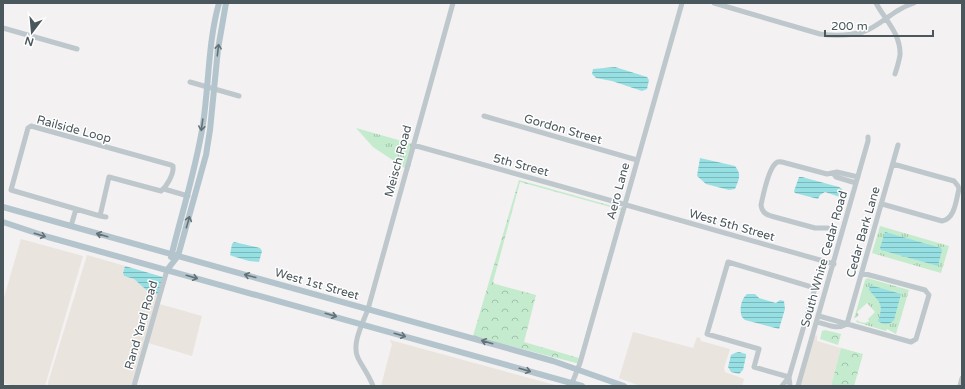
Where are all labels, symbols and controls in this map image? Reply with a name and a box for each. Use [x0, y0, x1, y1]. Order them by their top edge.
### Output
north arrow [12, 12, 52, 52]
scale bar [825, 12, 933, 38]
text: 200 m [831, 19, 868, 33]
text: N [23, 34, 35, 49]
one-way arrow [214, 44, 222, 57]
street label: Gordon Street [522, 111, 604, 147]
street label: Railside Loop [35, 112, 113, 146]
one-way arrow [198, 118, 206, 131]
street label: Meisch Road [382, 123, 414, 199]
street label: 5th Street [492, 151, 551, 179]
street label: Aero Lane [604, 161, 632, 221]
street label: Cedar Bark Lane [843, 185, 883, 279]
street label: South White Cedar Road [798, 189, 850, 329]
street label: West 5th Street [687, 206, 777, 244]
one-way arrow [185, 216, 192, 229]
one-way arrow [96, 231, 109, 238]
one-way arrow [33, 232, 46, 239]
street label: West 1st Street [273, 265, 361, 303]
one-way arrow [243, 272, 256, 279]
one-way arrow [185, 274, 198, 281]
street label: Rand Yard Road [122, 279, 160, 371]
one-way arrow [324, 312, 337, 319]
one-way arrow [393, 332, 406, 339]
one-way arrow [480, 338, 493, 346]
one-way arrow [518, 367, 531, 374]

